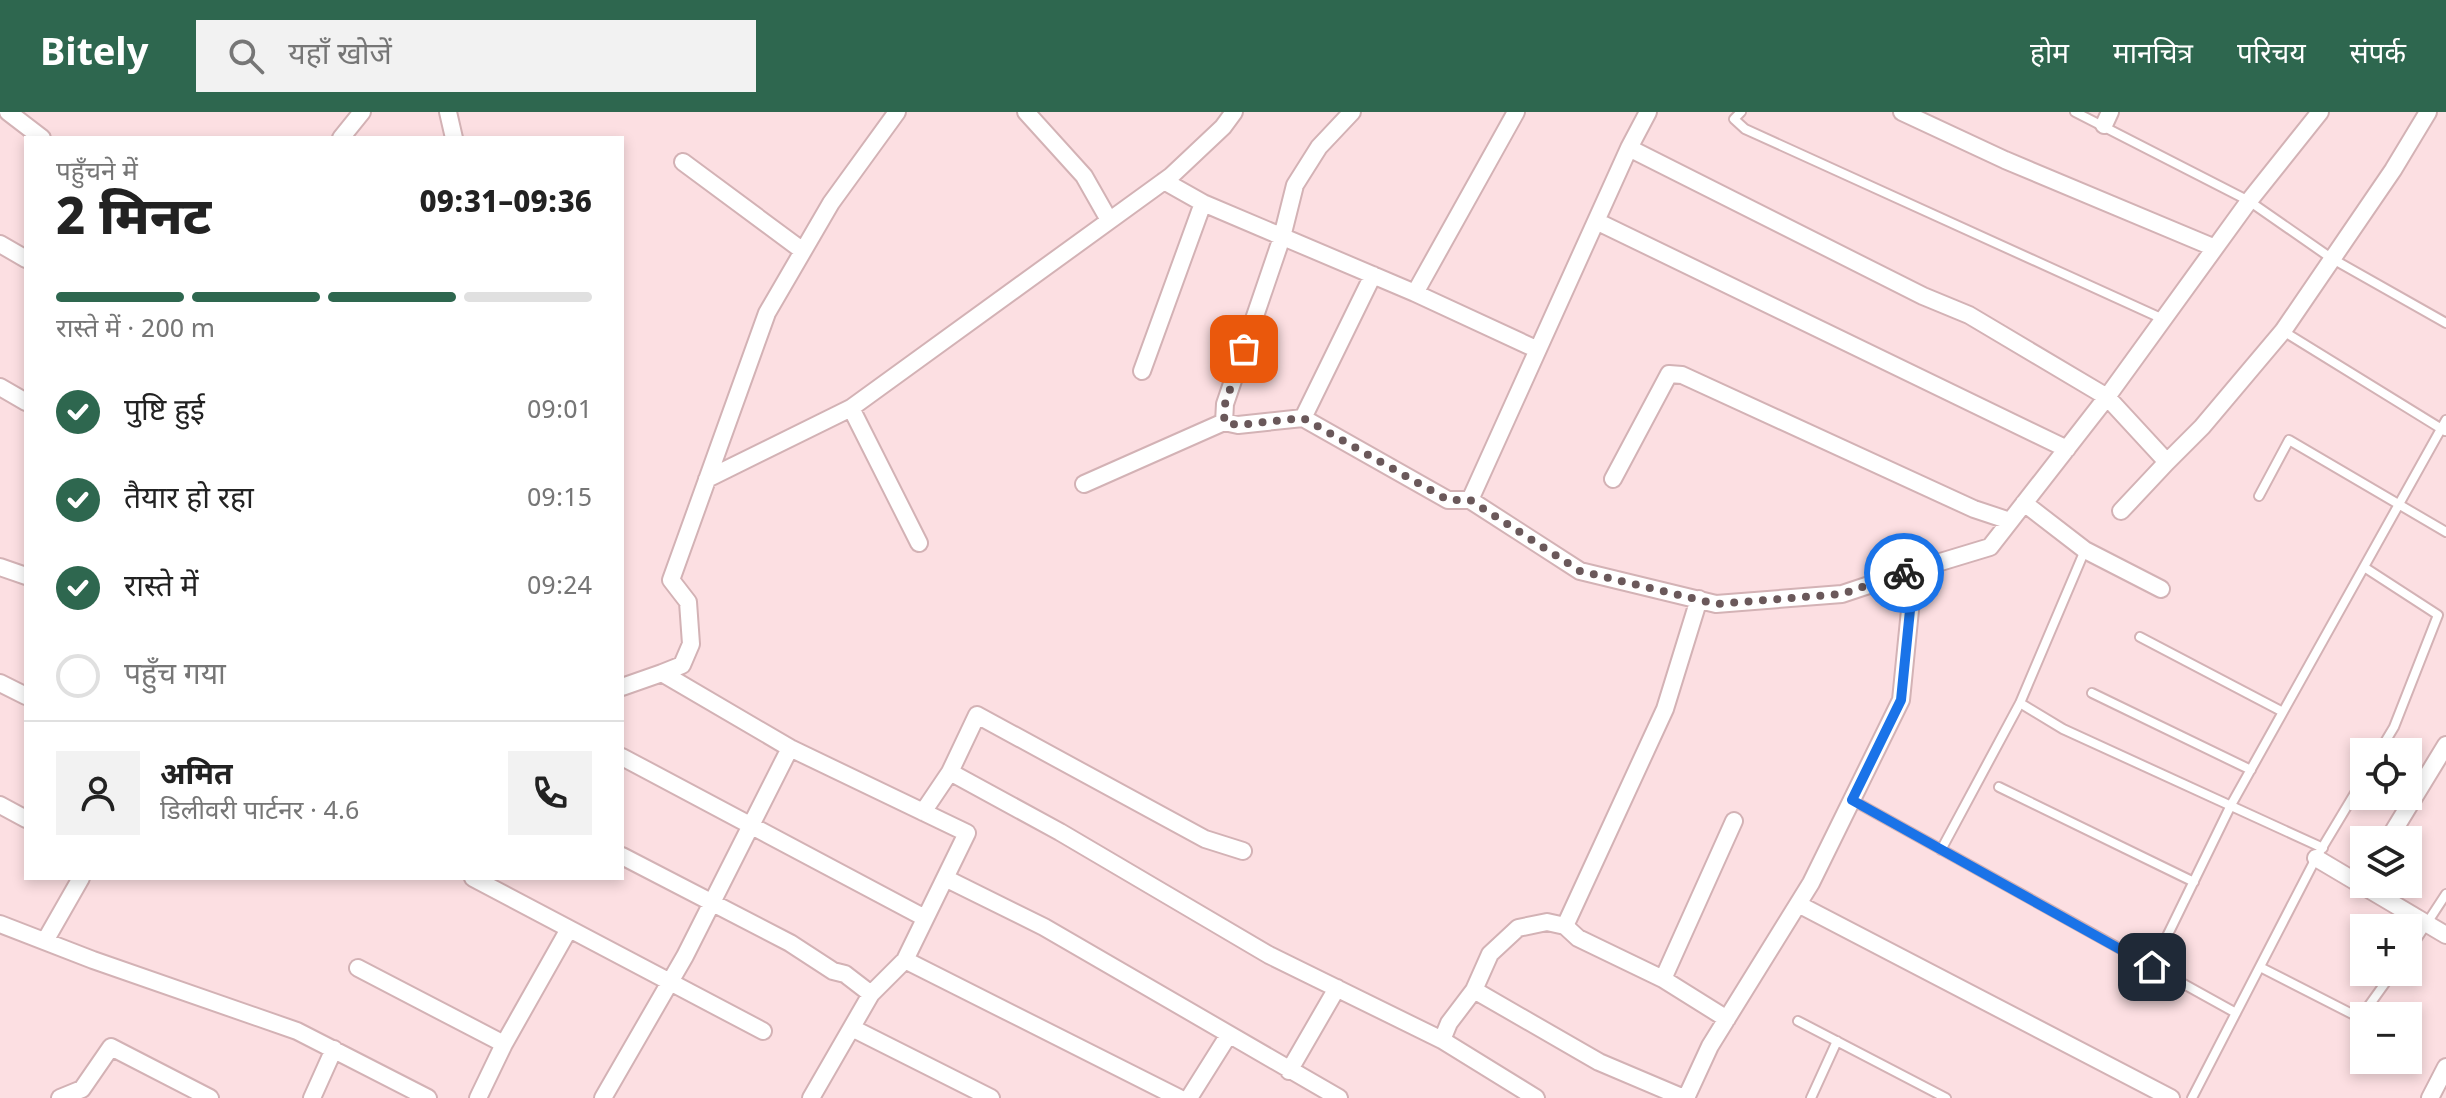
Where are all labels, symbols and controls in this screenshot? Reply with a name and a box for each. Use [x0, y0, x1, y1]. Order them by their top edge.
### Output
search box [196, 20, 756, 92]
text: Bitely [40, 31, 148, 81]
icon: search [224, 34, 268, 78]
text: यहाँ खोजें [288, 37, 392, 76]
text: होम [2030, 38, 2069, 74]
text: मानचित्र [2113, 38, 2193, 74]
text: परिचय [2237, 38, 2306, 74]
text: संपर्क [2350, 38, 2406, 74]
text: पहुँचने में [56, 157, 138, 191]
text: 09:31–09:36 [420, 185, 592, 224]
text: 2 मिनट [56, 187, 211, 255]
text: रास्ते में · 200 m [56, 314, 215, 348]
pin [1210, 315, 1278, 383]
icon: bag [1222, 327, 1266, 371]
icon: check [56, 390, 100, 434]
text: पुष्टि हुई [124, 393, 205, 432]
text: 09:01 [527, 395, 592, 429]
icon: check [56, 478, 100, 522]
text: तैयार हो रहा [124, 481, 254, 520]
text: 09:15 [527, 483, 592, 517]
courier [1864, 533, 1944, 613]
icon: bike [1882, 551, 1926, 595]
icon: check [56, 566, 100, 610]
text: रास्ते में [124, 569, 199, 608]
text: 09:24 [527, 571, 592, 605]
text: पहुँच गया [124, 657, 226, 696]
map controls [2350, 738, 2422, 1074]
button: locate [2350, 738, 2422, 810]
button: person [56, 751, 140, 835]
button: phone [508, 751, 592, 835]
text: अमित [160, 757, 233, 796]
text: डिलीवरी पार्टनर · 4.6 [160, 796, 359, 830]
button: layers [2350, 826, 2422, 898]
button: + [2350, 914, 2422, 986]
pin [2118, 933, 2186, 1001]
icon: home [2130, 945, 2174, 989]
button: − [2350, 1002, 2422, 1074]

